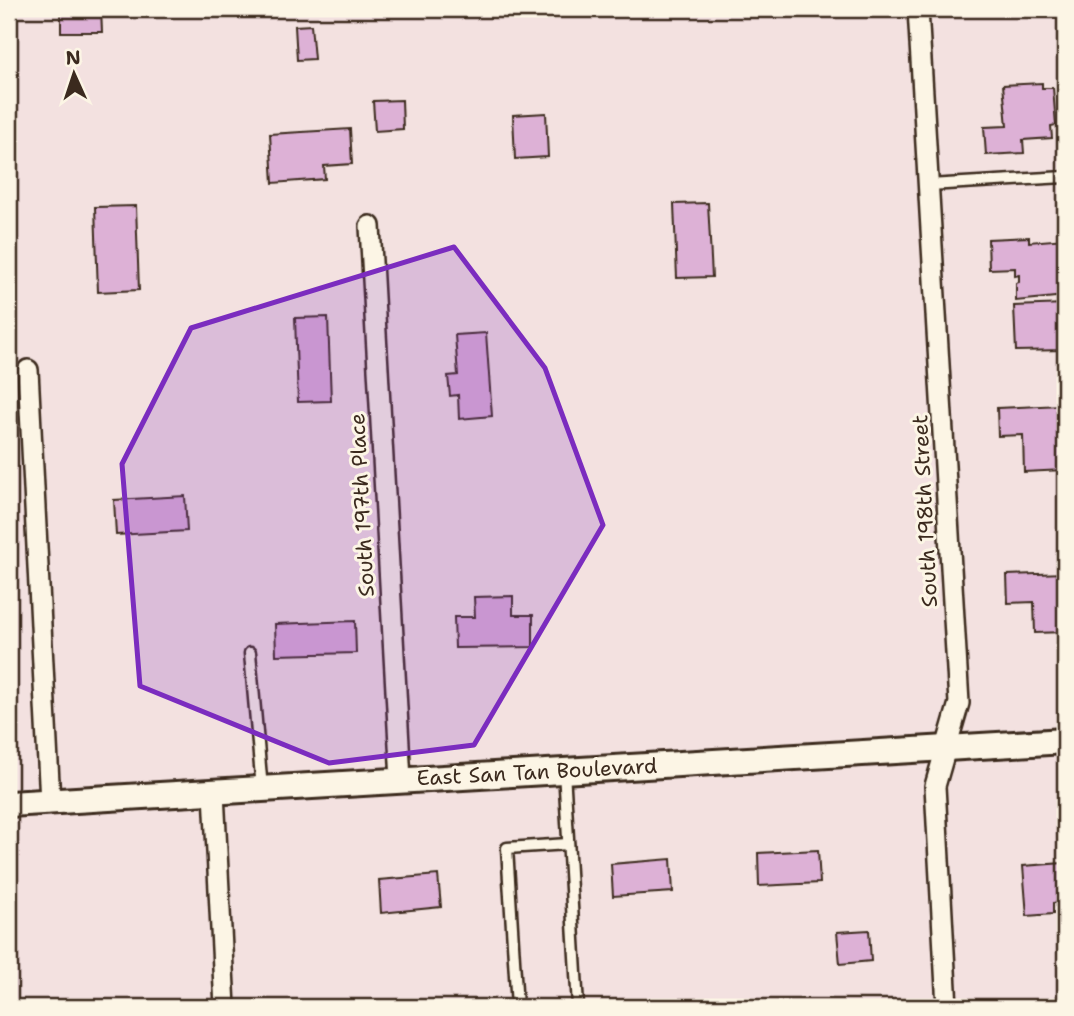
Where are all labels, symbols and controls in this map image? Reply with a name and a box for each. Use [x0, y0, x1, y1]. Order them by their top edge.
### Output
north arrow [38, 38, 108, 108]
text: N [65, 45, 81, 70]
street label: South 197th Place [343, 413, 381, 597]
street label: South 198th Street [906, 414, 944, 608]
street label: East San Tan Boulevard [416, 752, 658, 792]

